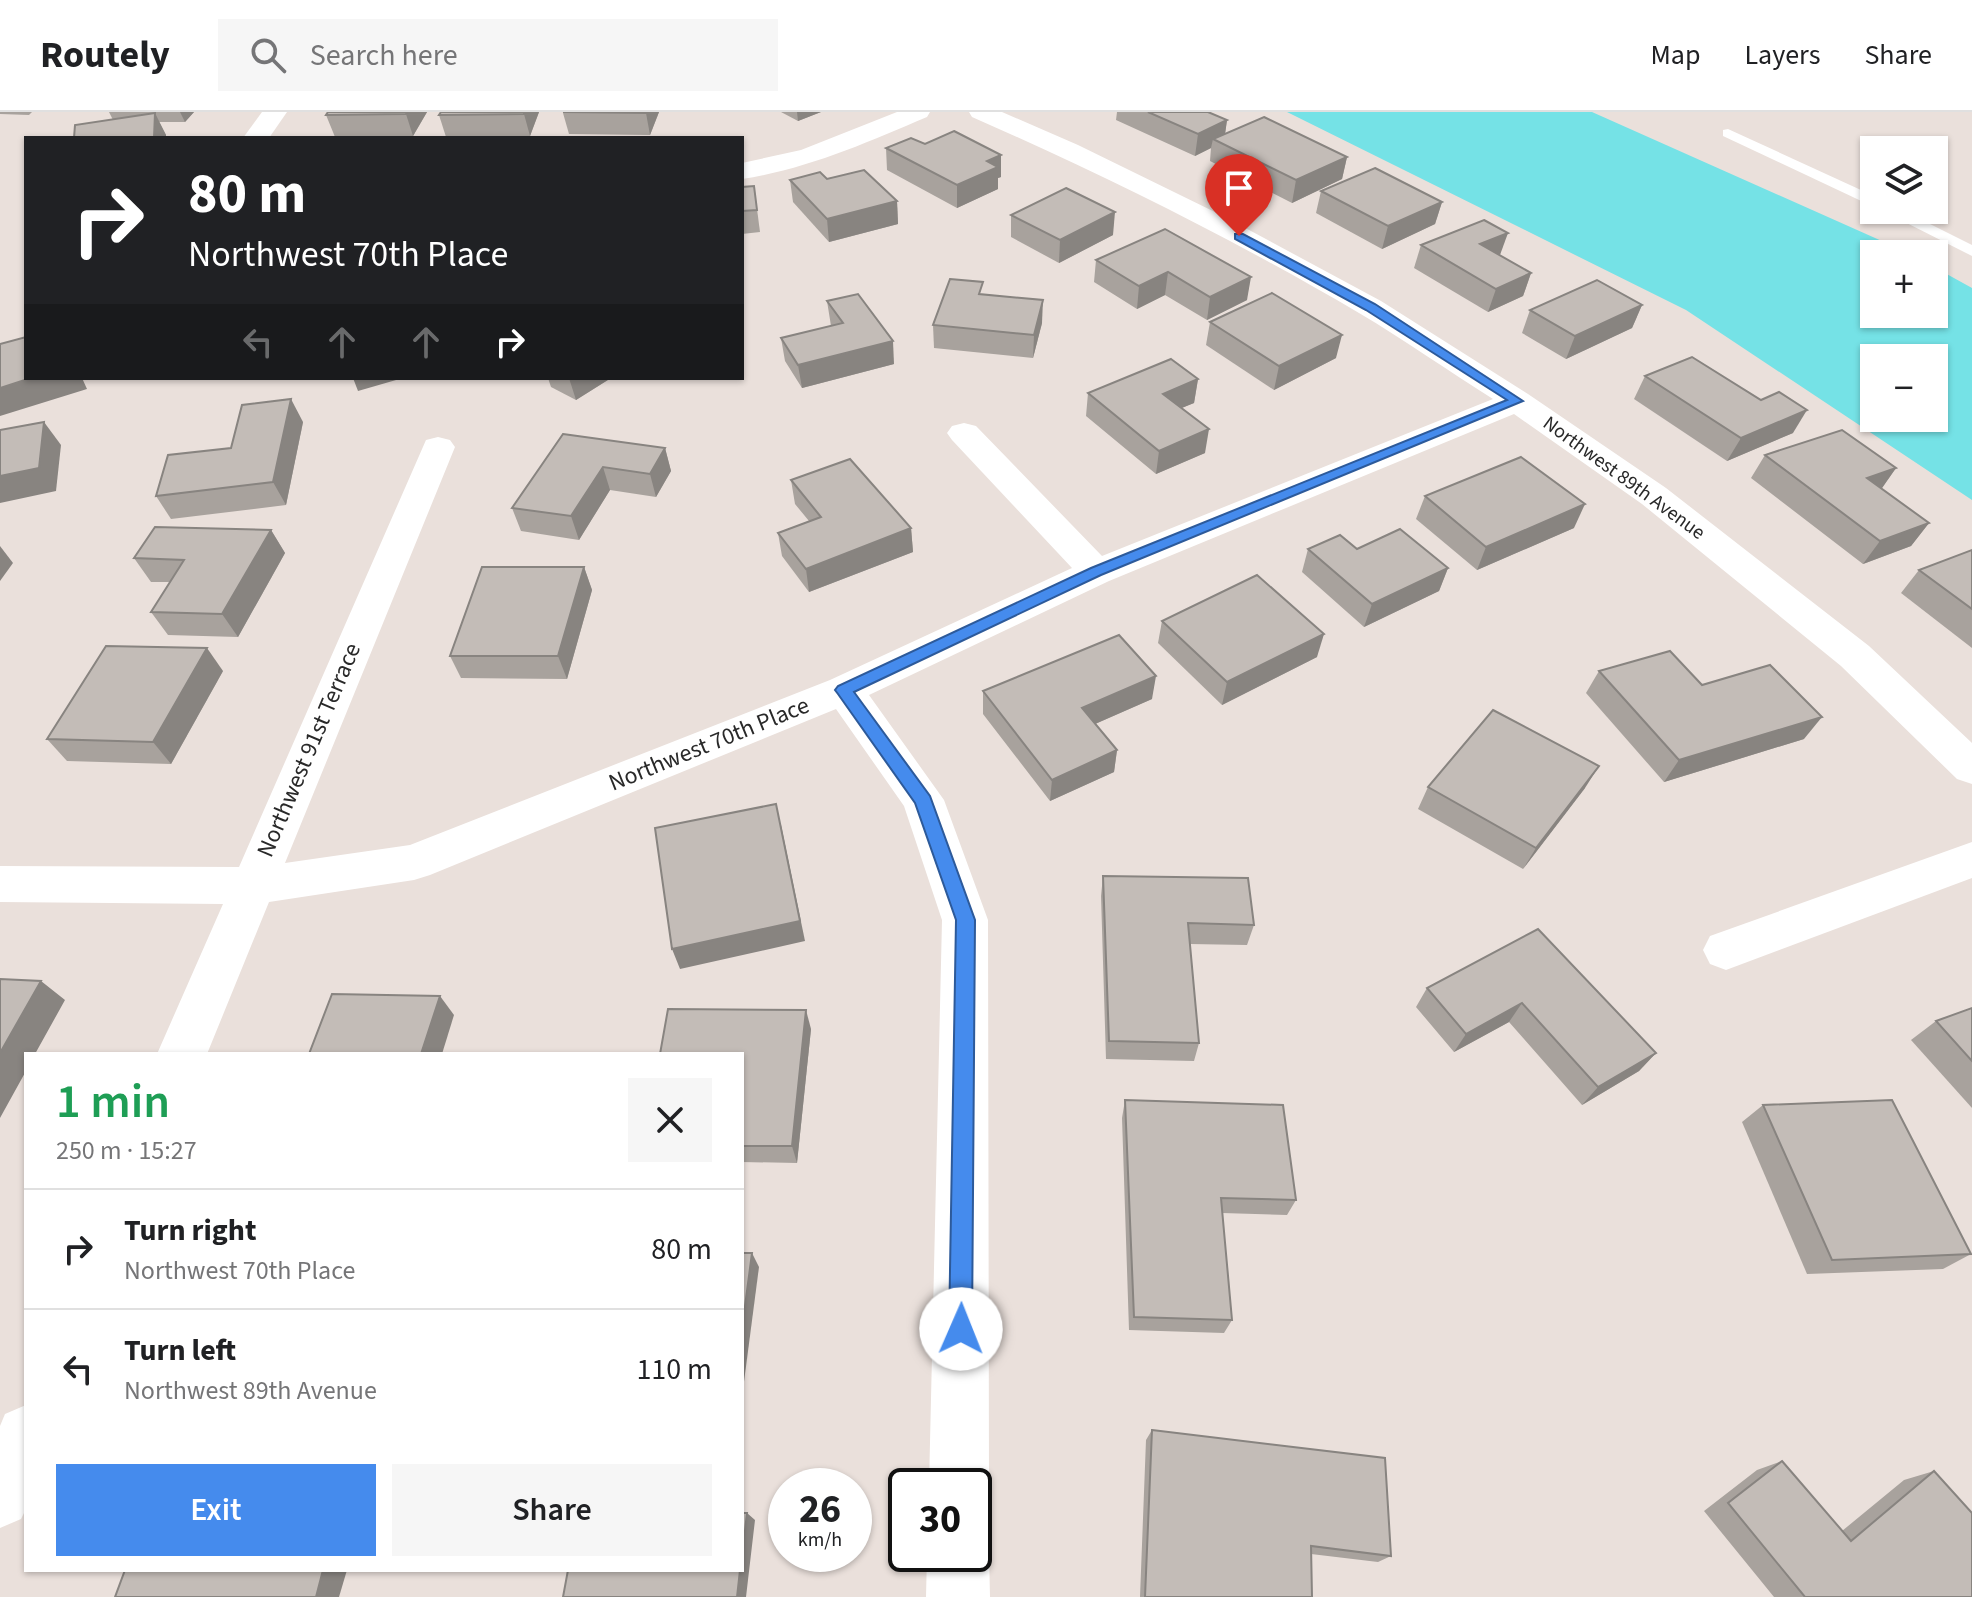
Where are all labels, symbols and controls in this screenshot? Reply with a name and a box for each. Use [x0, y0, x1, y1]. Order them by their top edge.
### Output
search box [218, 19, 778, 91]
text: Routely [40, 28, 170, 82]
icon: search [246, 33, 290, 77]
text: Search here [310, 34, 458, 77]
text: Map [1650, 35, 1700, 75]
text: Layers [1744, 35, 1820, 75]
text: Share [1864, 35, 1932, 75]
map controls [1860, 136, 1948, 432]
button: layers [1860, 136, 1948, 224]
pin [1205, 154, 1273, 236]
text: 80 m [188, 155, 306, 234]
icon: arrive [1217, 166, 1261, 210]
icon: right [56, 168, 160, 272]
text: Northwest 70th Place [188, 229, 508, 280]
button: + [1860, 240, 1948, 328]
icon: left [236, 320, 280, 364]
icon: ahead [320, 320, 364, 364]
icon: ahead [404, 320, 448, 364]
icon: right [488, 320, 532, 364]
button: − [1860, 344, 1948, 432]
street label: Northwest 89th Avenue [1537, 410, 1711, 547]
street label: Northwest 91st Terrace [248, 637, 370, 863]
street label: Northwest 70th Place [603, 688, 815, 800]
text: 1 min [56, 1068, 170, 1136]
button: close [628, 1078, 712, 1162]
text: 250 m · 15:27 [56, 1132, 197, 1169]
text: Turn right [124, 1209, 256, 1252]
icon: right [56, 1227, 100, 1271]
text: 80 m [651, 1228, 712, 1271]
text: Northwest 70th Place [124, 1252, 355, 1289]
position arrow [919, 1287, 1003, 1371]
text: Turn left [124, 1329, 236, 1372]
icon: left [56, 1347, 100, 1391]
text: 110 m [636, 1348, 712, 1391]
text: Northwest 89th Avenue [124, 1372, 377, 1409]
button: Exit [56, 1464, 376, 1556]
button: Share [392, 1464, 712, 1556]
speed limit sign: 30 [888, 1468, 992, 1572]
text: 26 [799, 1481, 841, 1538]
text: km/h [798, 1526, 842, 1554]

